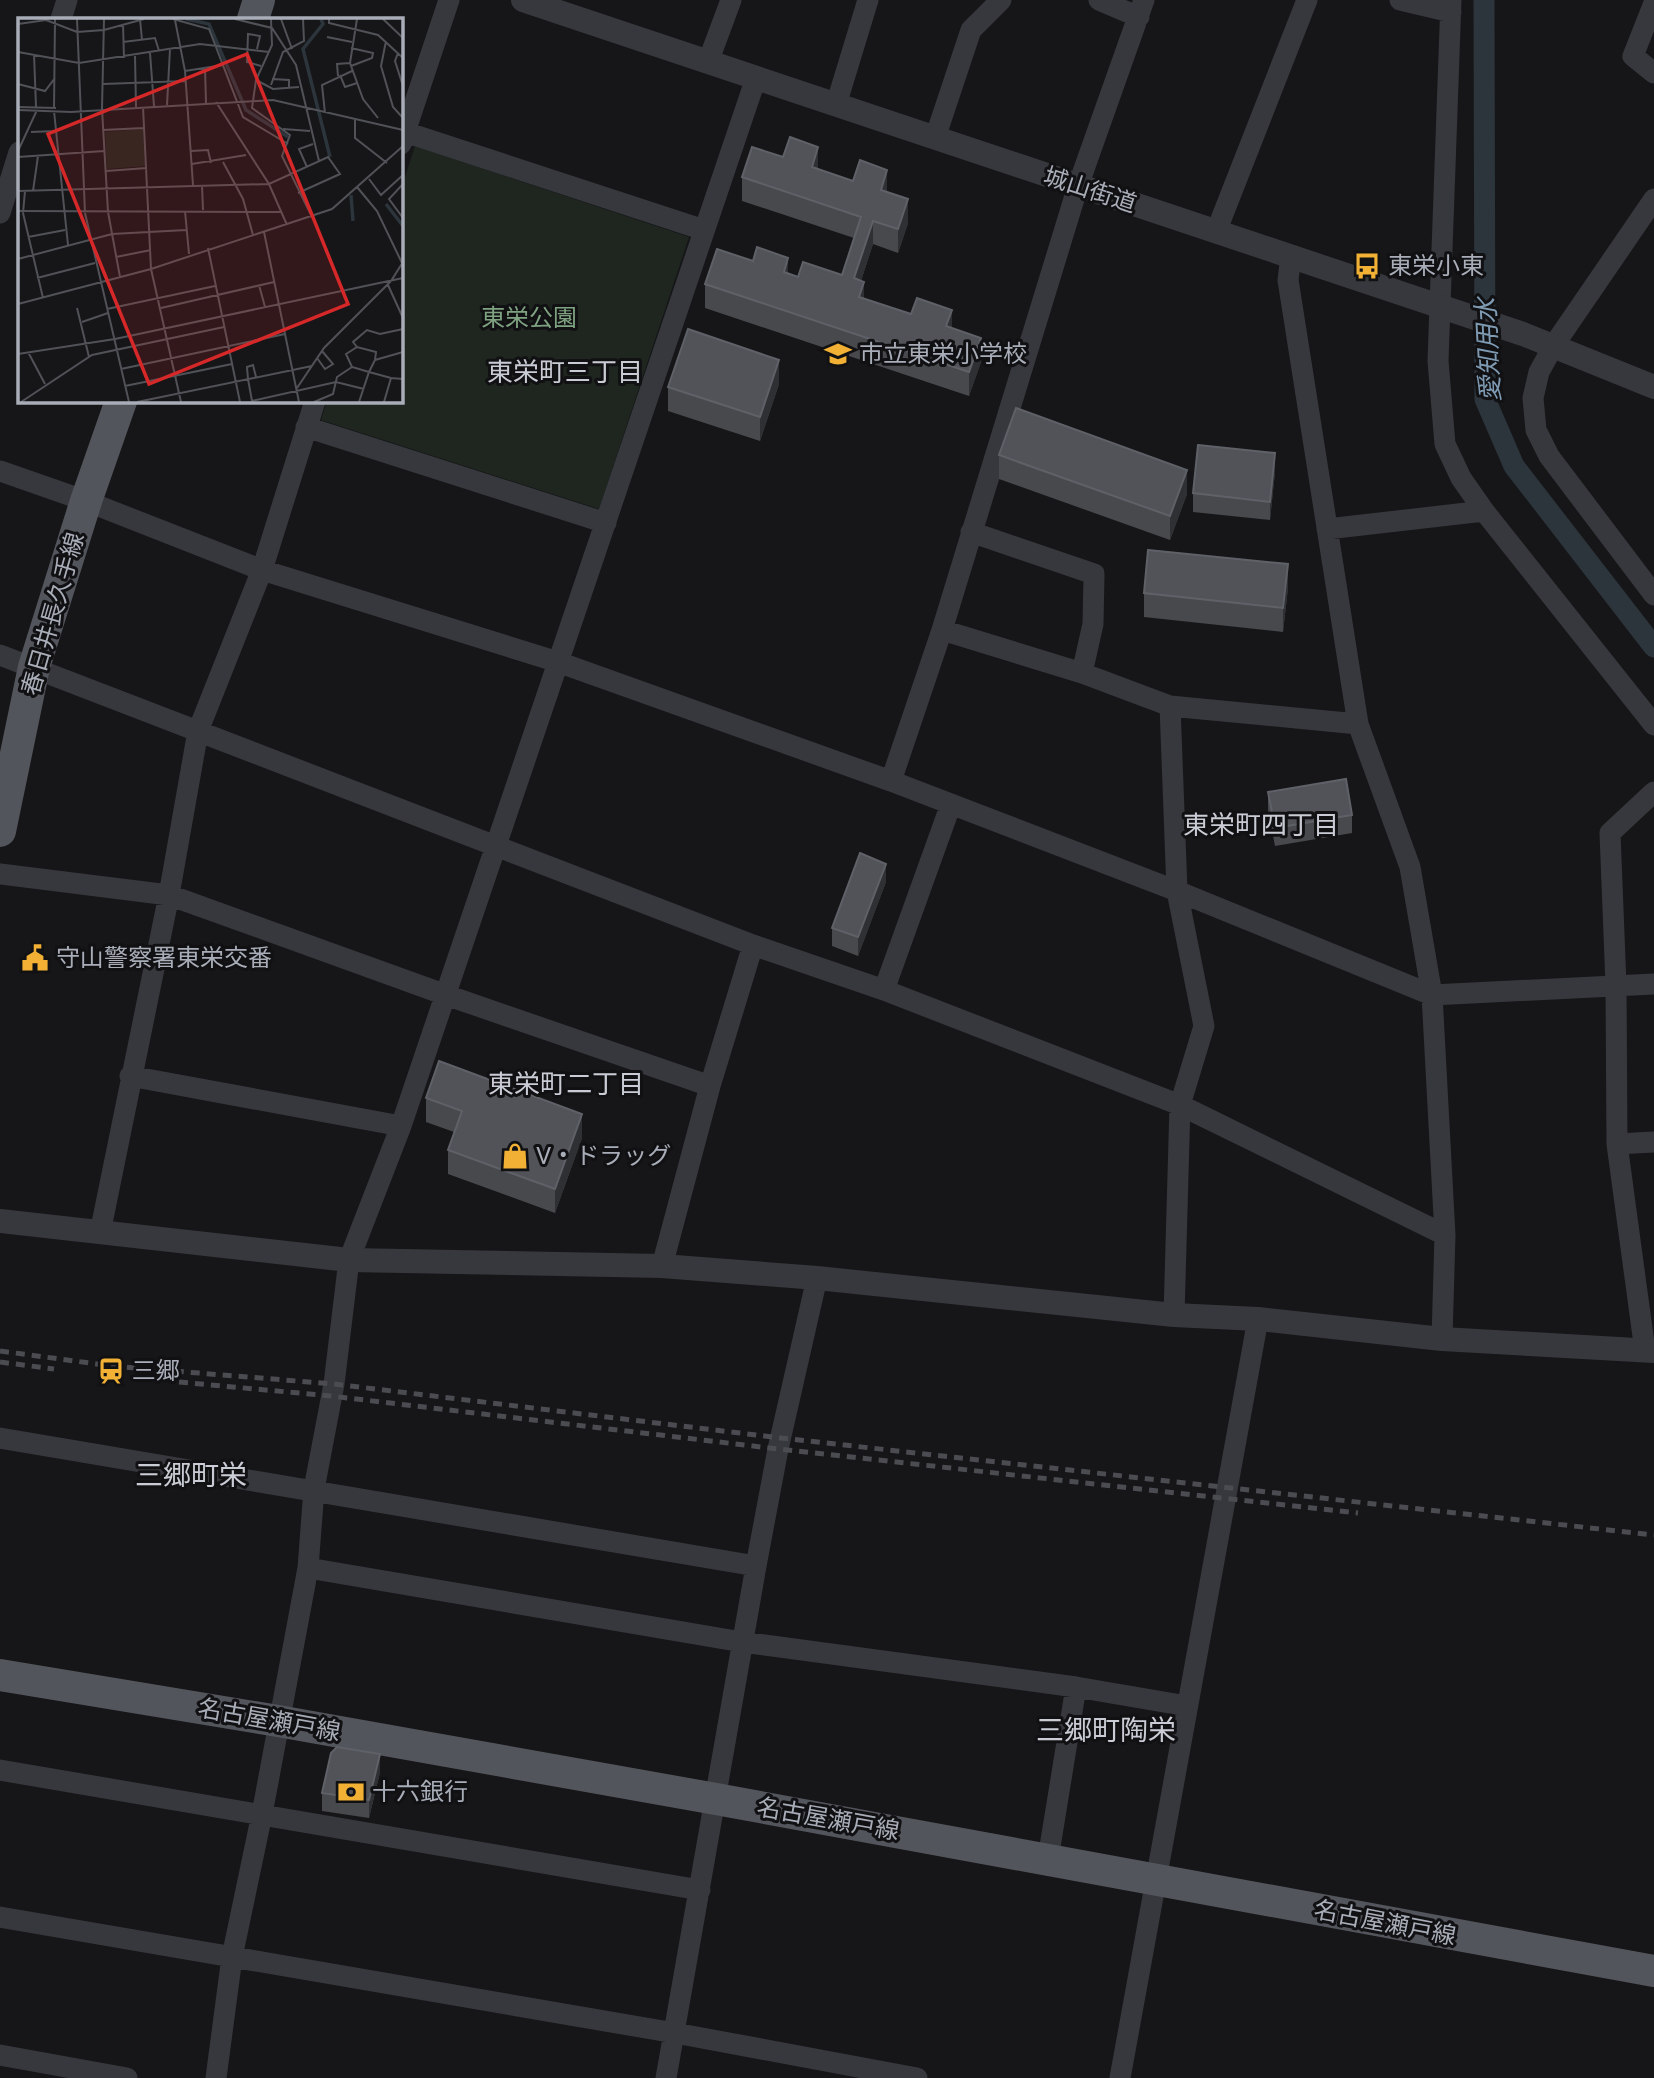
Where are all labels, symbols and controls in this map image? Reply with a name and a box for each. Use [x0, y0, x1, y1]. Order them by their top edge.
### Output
inset map [18, 18, 402, 402]
street label: 城山街道 [1040, 162, 1140, 218]
bus stop icon: 東栄小東 [1352, 251, 1382, 281]
place label: 東栄小東 [1388, 252, 1484, 280]
water label: 愛知用水 [1470, 294, 1506, 403]
park label: 東栄公園 [481, 304, 577, 332]
school or university icon: 市立東栄小学校 [823, 339, 853, 369]
place label: 市立東栄小学校 [859, 340, 1027, 368]
district label: 東栄町三丁目 [487, 357, 643, 387]
street label: 春日井長久手線 [16, 529, 90, 699]
district label: 東栄町四丁目 [1183, 810, 1339, 840]
public building icon: 守山警察署東栄交番 [20, 943, 50, 973]
place label: 守山警察署東栄交番 [56, 944, 272, 972]
district label: 東栄町二丁目 [488, 1069, 644, 1099]
shop icon: V・ドラッグ [500, 1141, 530, 1171]
place label: V・ドラッグ [536, 1142, 671, 1170]
station icon: 三郷 [96, 1356, 126, 1386]
place label: 三郷 [132, 1357, 180, 1385]
district label: 三郷町栄 [135, 1459, 247, 1492]
street label: 名古屋瀬戸線 [196, 1694, 342, 1746]
district label: 三郷町陶栄 [1036, 1714, 1176, 1747]
bank icon: 十六銀行 [336, 1777, 366, 1807]
place label: 十六銀行 [372, 1778, 468, 1806]
street label: 名古屋瀬戸線 [755, 1793, 901, 1845]
street label: 名古屋瀬戸線 [1312, 1896, 1458, 1950]

